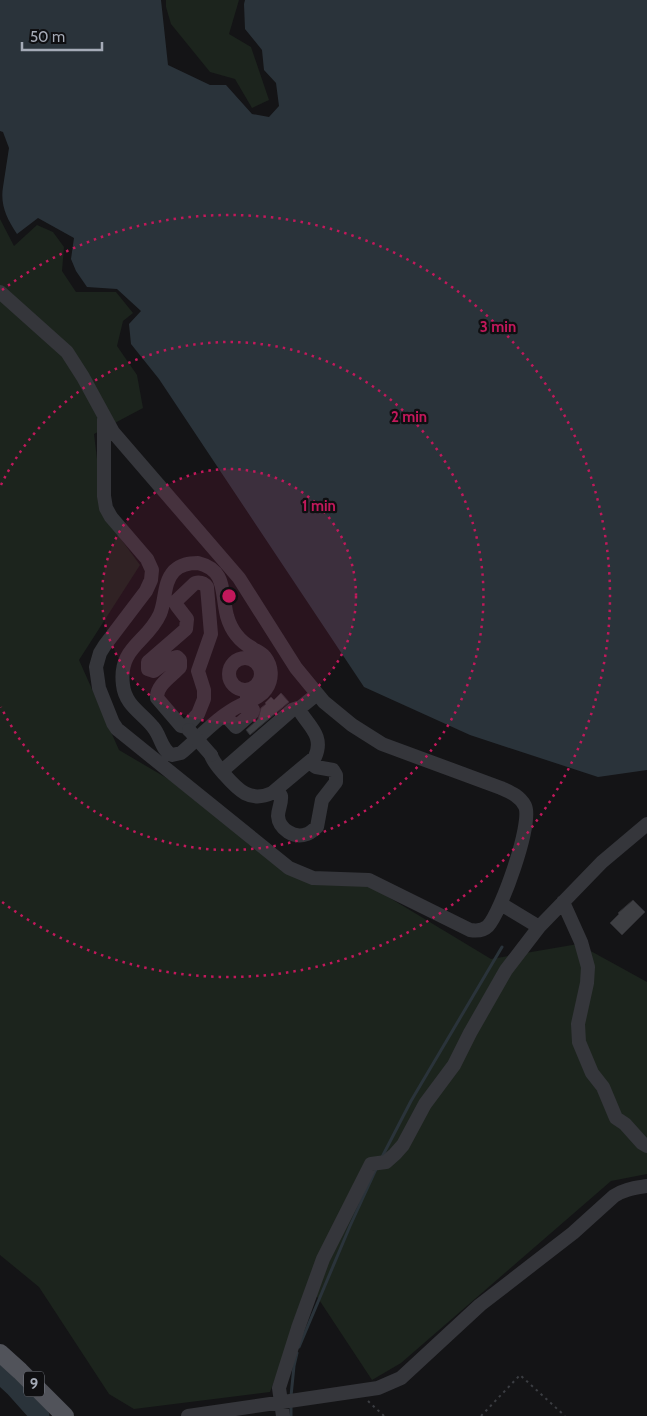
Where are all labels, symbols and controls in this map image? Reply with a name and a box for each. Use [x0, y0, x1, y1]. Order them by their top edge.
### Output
scale bar [22, 20, 102, 52]
text: 50 m [30, 28, 65, 46]
text: 3 min [480, 318, 516, 336]
text: 2 min [391, 408, 427, 426]
text: 1 min [302, 497, 336, 515]
centre of rings [220, 587, 238, 605]
road number: 9 [24, 1372, 44, 1396]

